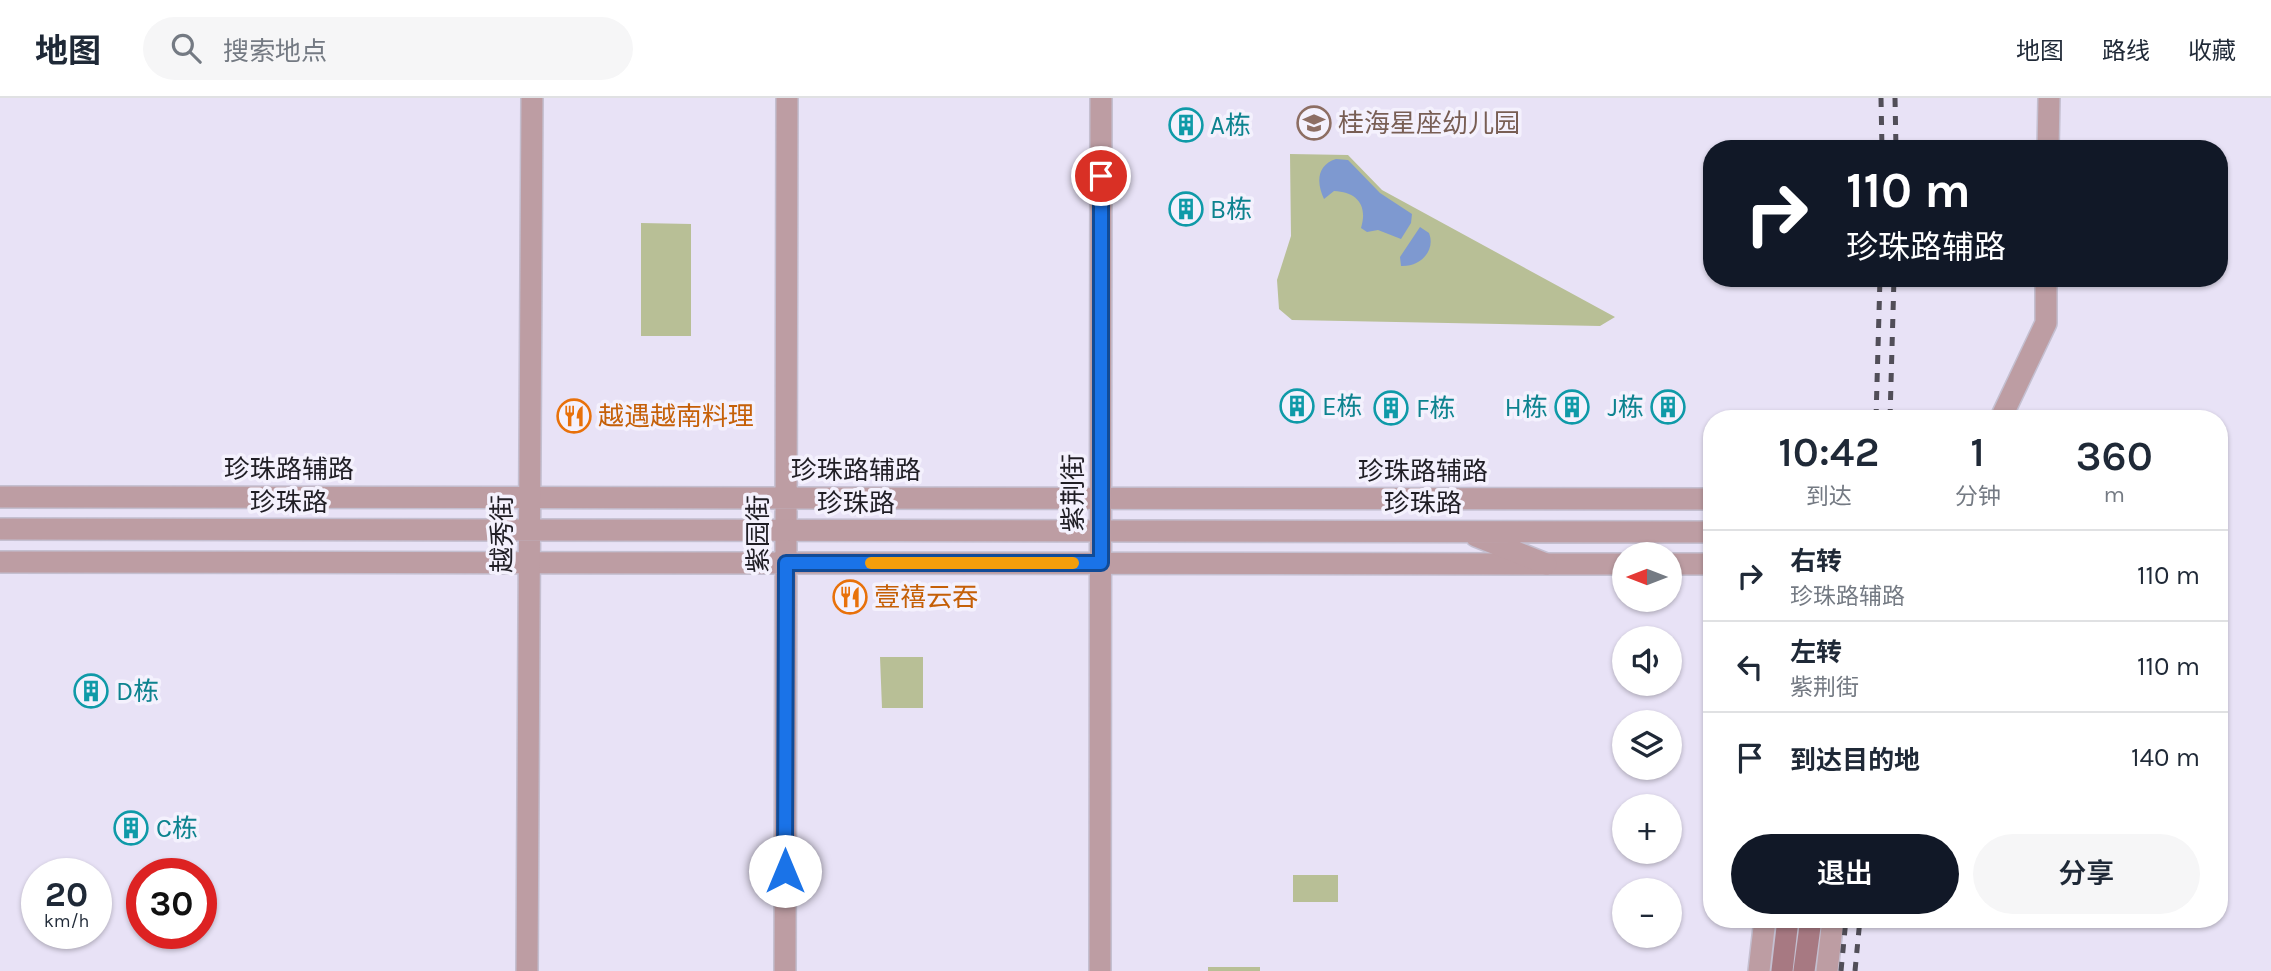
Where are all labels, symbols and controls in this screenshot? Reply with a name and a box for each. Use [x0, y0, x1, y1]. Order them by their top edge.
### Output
search box [143, 17, 633, 80]
icon: search [167, 29, 205, 67]
text: 地图 [35, 32, 101, 70]
text: 搜索地点 [223, 36, 327, 67]
text: 地图 [2016, 37, 2064, 65]
text: 路线 [2102, 37, 2150, 65]
text: 收藏 [2188, 37, 2236, 65]
school or university icon: 桂海星座幼儿园 [1295, 104, 1333, 142]
building icon: A栋 [1167, 106, 1205, 144]
place label: 桂海星座幼儿园 [1338, 108, 1520, 139]
place label: A栋 [1210, 110, 1251, 141]
pin [1071, 146, 1131, 206]
icon: arrive [1082, 157, 1120, 195]
text: 110 m [1846, 162, 1971, 219]
icon: right [1731, 168, 1822, 259]
building icon: B栋 [1167, 190, 1205, 228]
place label: B栋 [1210, 194, 1252, 225]
text: 珍珠路辅路 [1846, 229, 2006, 266]
building icon: E栋 [1278, 387, 1316, 425]
building icon: H栋 [1553, 388, 1591, 426]
building icon: J栋 [1649, 388, 1687, 426]
building icon: F栋 [1372, 389, 1410, 427]
place label: E栋 [1322, 391, 1363, 422]
place label: H栋 [1505, 392, 1548, 423]
place label: J栋 [1608, 392, 1644, 423]
place label: F栋 [1416, 393, 1456, 424]
restaurant icon: 越遇越南料理 [555, 397, 593, 435]
place label: 越遇越南料理 [598, 401, 754, 432]
text: 10:42 [1778, 427, 1880, 477]
text: 1 [1970, 427, 1985, 477]
text: 360 [2076, 431, 2153, 481]
street label: 珍珠路辅路 [224, 454, 354, 485]
street label: 紫荆街 [1058, 454, 1089, 532]
street label: 珍珠路辅路 [791, 455, 921, 486]
street label: 珍珠路辅路 [1358, 456, 1488, 487]
text: m [2104, 481, 2125, 508]
text: 到达 [1806, 483, 1852, 510]
text: 分钟 [1955, 483, 2001, 510]
street label: 珍珠路 [250, 487, 328, 518]
street label: 珍珠路 [817, 488, 895, 519]
street label: 珍珠路 [1384, 488, 1462, 519]
street label: 越秀街 [487, 495, 518, 573]
street label: 紫园街 [743, 495, 774, 573]
north arrow [1612, 542, 1682, 612]
map controls [1612, 542, 1682, 948]
text: 右转 [1790, 546, 1842, 577]
icon: right [1731, 557, 1769, 595]
text: 110 m [2137, 560, 2200, 591]
restaurant icon: 壹禧云吞 [831, 578, 869, 616]
place label: 壹禧云吞 [874, 582, 978, 613]
text: 珍珠路辅路 [1790, 583, 1905, 610]
button: sound [1612, 626, 1682, 696]
text: 左转 [1790, 637, 1842, 668]
icon: left [1731, 648, 1769, 686]
text: 110 m [2137, 651, 2200, 682]
building icon: D栋 [72, 672, 110, 710]
text: 紫荆街 [1790, 674, 1859, 701]
place label: D栋 [116, 676, 159, 707]
button: layers [1612, 710, 1682, 780]
icon: arrive [1731, 739, 1769, 777]
text: 140 m [2131, 742, 2200, 773]
text: 到达目的地 [1790, 745, 1920, 776]
button: + [1612, 794, 1682, 864]
building icon: C栋 [112, 809, 150, 847]
place label: C栋 [156, 813, 198, 844]
position arrow [748, 834, 822, 908]
button: 退出 [1731, 834, 1959, 914]
button: 分享 [1973, 834, 2200, 914]
speed limit sign: 30 [126, 858, 217, 949]
text: 20 [45, 874, 88, 915]
button: − [1612, 878, 1682, 948]
text: km/h [44, 910, 89, 932]

